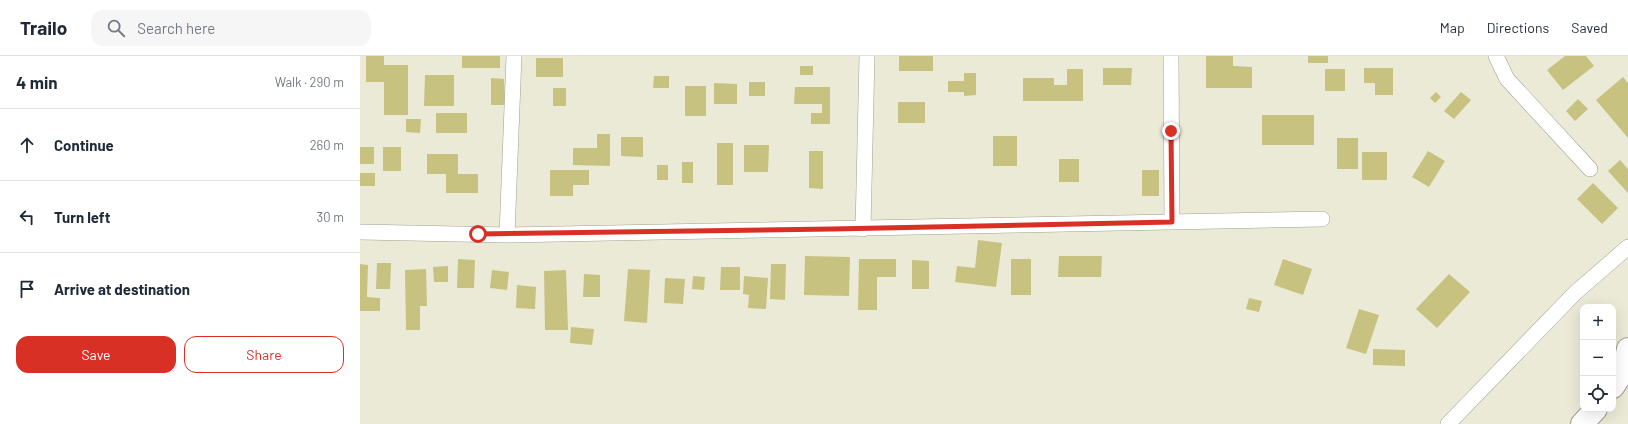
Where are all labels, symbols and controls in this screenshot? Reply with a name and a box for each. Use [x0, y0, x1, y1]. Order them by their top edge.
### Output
search box [91, 10, 371, 46]
text: Trailo [20, 16, 67, 39]
icon: search [105, 17, 127, 39]
text: Search here [137, 19, 215, 37]
text: Map [1440, 19, 1465, 36]
text: Directions [1487, 19, 1549, 36]
text: Saved [1571, 19, 1608, 36]
text: 4 min [16, 72, 58, 92]
text: Walk · 290 m [275, 74, 344, 90]
route end [1162, 122, 1180, 140]
icon: ahead [16, 134, 38, 156]
text: Continue [54, 136, 114, 154]
text: 260 m [310, 137, 344, 153]
icon: left [16, 206, 38, 228]
text: Turn left [54, 208, 110, 226]
text: 30 m [317, 209, 344, 225]
route start [469, 225, 487, 243]
icon: arrive [16, 278, 38, 300]
text: Arrive at destination [54, 280, 190, 298]
map controls [1580, 304, 1616, 412]
button: + [1580, 304, 1616, 340]
button: Save [16, 336, 176, 373]
button: Share [184, 336, 344, 373]
button: − [1580, 340, 1616, 376]
button: locate [1580, 376, 1616, 412]

